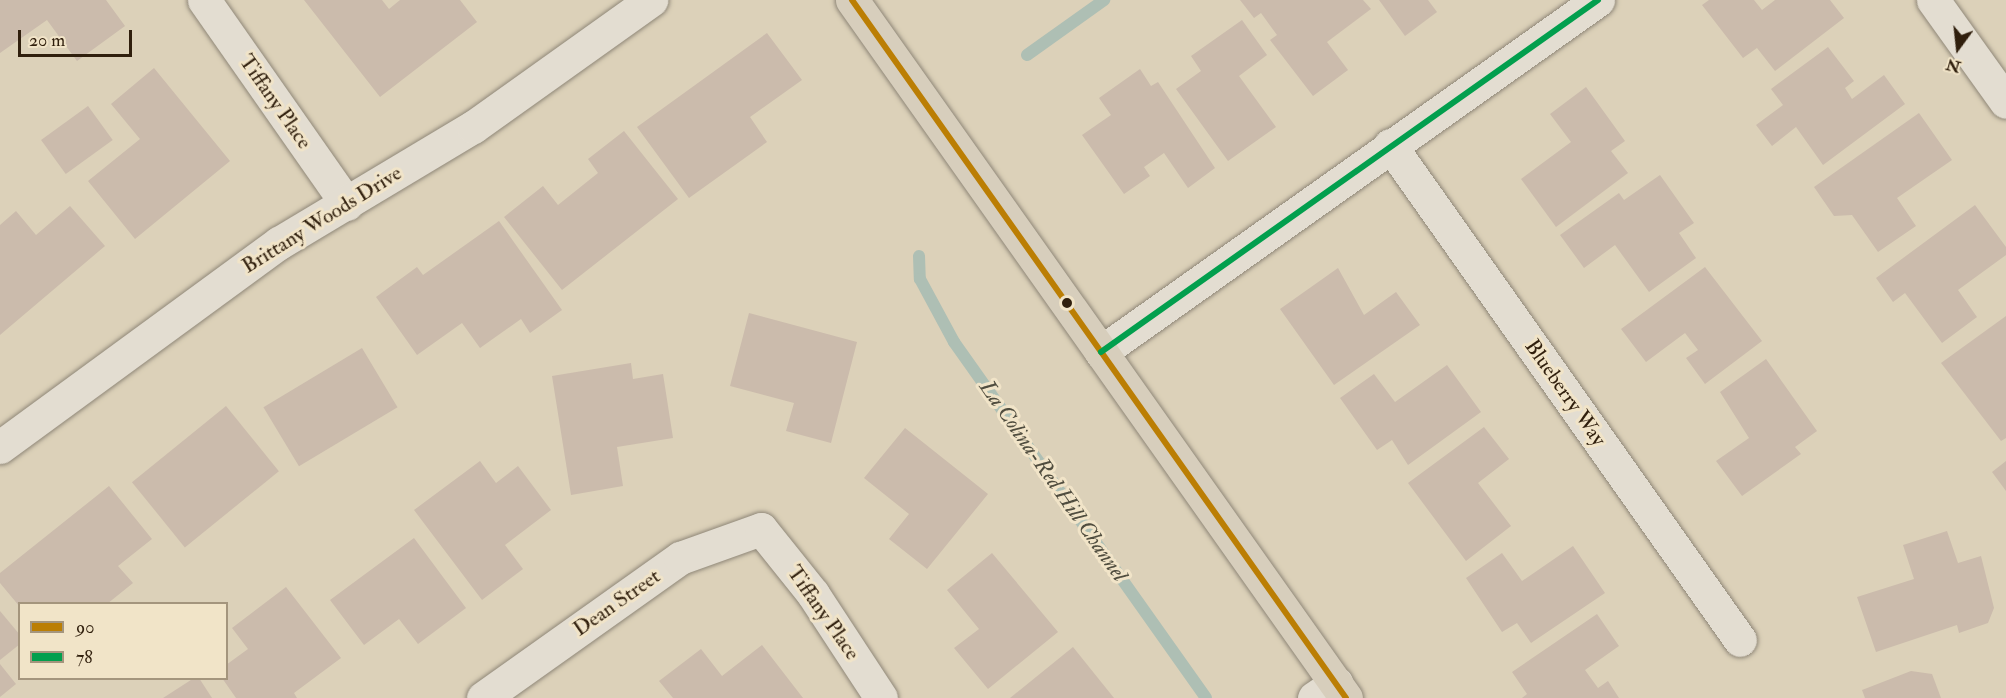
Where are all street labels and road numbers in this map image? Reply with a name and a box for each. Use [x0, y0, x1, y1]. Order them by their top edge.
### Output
street label: Tiffany Place [233, 50, 317, 154]
street label: Brittany Woods Drive [238, 161, 406, 279]
street label: Blueberry Way [1519, 335, 1611, 451]
street label: Tiffany Place [781, 561, 865, 665]
street label: Dean Street [569, 564, 665, 642]

